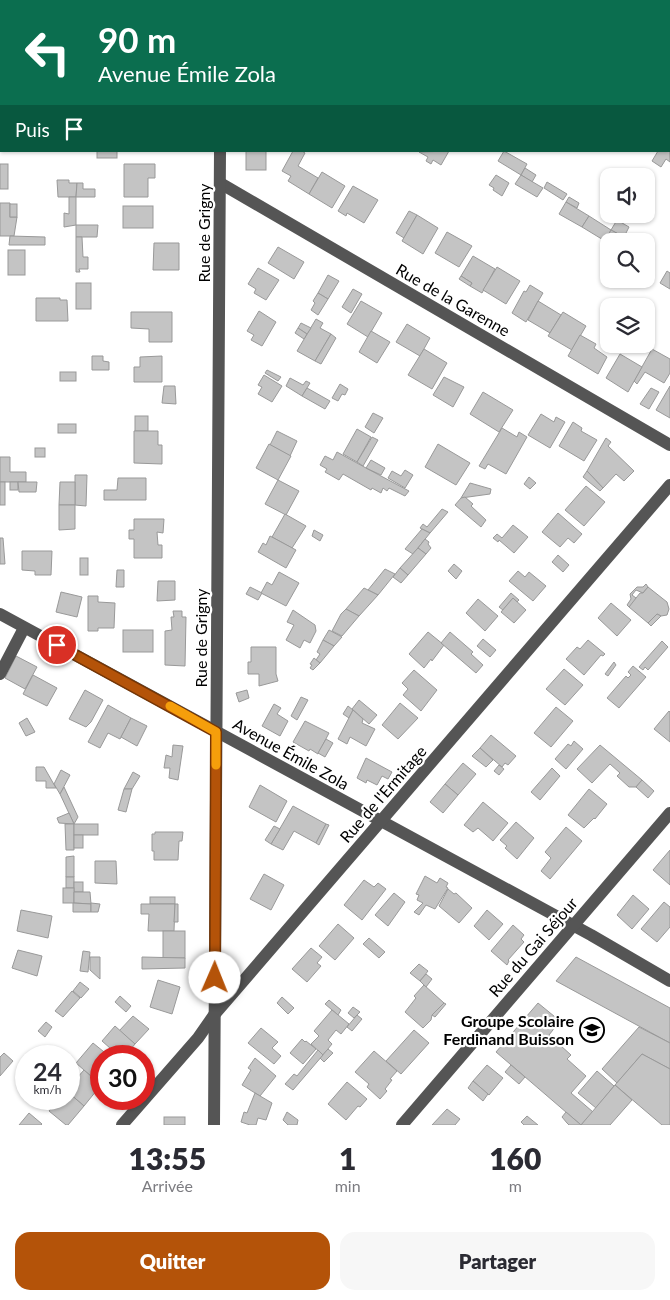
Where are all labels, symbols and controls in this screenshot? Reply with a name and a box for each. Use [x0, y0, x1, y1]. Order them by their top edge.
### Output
text: 90 m [98, 18, 176, 60]
icon: left [15, 20, 80, 85]
text: Avenue Émile Zola [98, 60, 276, 87]
icon: arrive [60, 115, 88, 143]
text: Puis [15, 118, 50, 141]
map controls [600, 168, 655, 353]
button: sound [600, 168, 655, 223]
street label: Rue de Grigny [194, 183, 213, 283]
button: search [600, 233, 655, 288]
street label: Rue de la Garenne [393, 259, 514, 340]
button: layers [600, 298, 655, 353]
street label: Rue de Grigny [191, 588, 210, 688]
pin [36, 624, 78, 666]
icon: arrive [43, 631, 71, 659]
street label: Avenue Émile Zola [230, 714, 352, 793]
street label: Rue de l'Ermitage [335, 741, 430, 846]
street label: Rue du Gai Séjour [484, 893, 581, 1000]
position arrow [188, 951, 240, 1003]
place label: Groupe Scolaire Ferdinand Buisson [443, 1011, 574, 1048]
school or university icon: Groupe Scolaire Ferdinand Buisson [579, 1017, 605, 1043]
speed limit sign: 30 [90, 1045, 155, 1110]
text: 24 [33, 1056, 62, 1086]
text: km/h [33, 1082, 62, 1097]
text: 13:55 [129, 1140, 206, 1176]
text: 1 [339, 1140, 356, 1176]
text: 160 [489, 1140, 541, 1176]
text: Arrivée [142, 1176, 193, 1195]
text: min [335, 1176, 361, 1195]
text: m [509, 1176, 522, 1195]
button: Quitter [15, 1232, 330, 1290]
button: Partager [340, 1232, 655, 1290]

